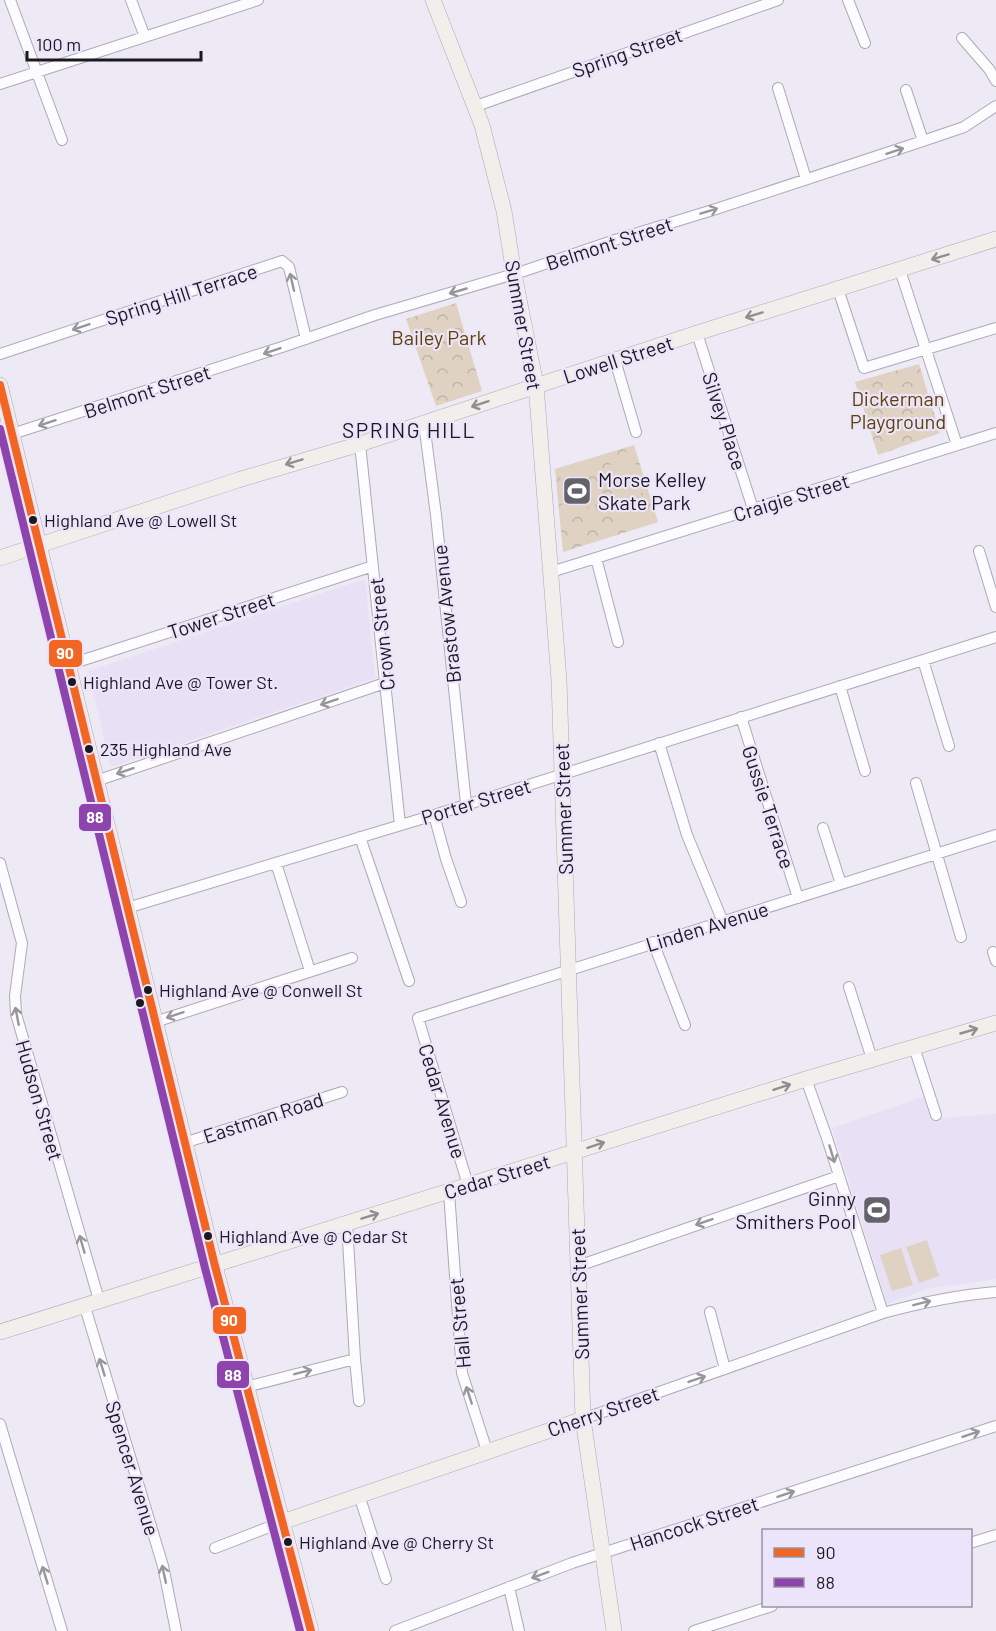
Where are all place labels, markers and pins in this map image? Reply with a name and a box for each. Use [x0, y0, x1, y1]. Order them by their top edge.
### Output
place label: Morse Kelley Skate Park [598, 467, 706, 514]
sports icon: Morse Kelley Skate Park [561, 475, 593, 507]
place label: Highland Ave @ Lowell St [44, 509, 237, 531]
marker: Highland Ave @ Lowell St [27, 514, 39, 526]
place label: Highland Ave @ Tower St. [83, 671, 278, 693]
marker: Highland Ave @ Tower St. [66, 676, 78, 688]
place label: 235 Highland Ave [100, 738, 232, 760]
marker: 235 Highland Ave [83, 743, 95, 755]
place label: Highland Ave @ Conwell St [159, 979, 363, 1001]
marker: Highland Ave @ Conwell St [142, 984, 154, 996]
unlabelled marker [134, 997, 146, 1009]
place label: Ginny Smithers Pool [735, 1186, 856, 1233]
sports icon: Ginny Smithers Pool [861, 1194, 893, 1226]
place label: Highland Ave @ Cedar St [219, 1225, 408, 1247]
marker: Highland Ave @ Cedar St [202, 1230, 214, 1242]
place label: Highland Ave @ Cherry St [299, 1531, 494, 1553]
marker: Highland Ave @ Cherry St [282, 1536, 294, 1548]

